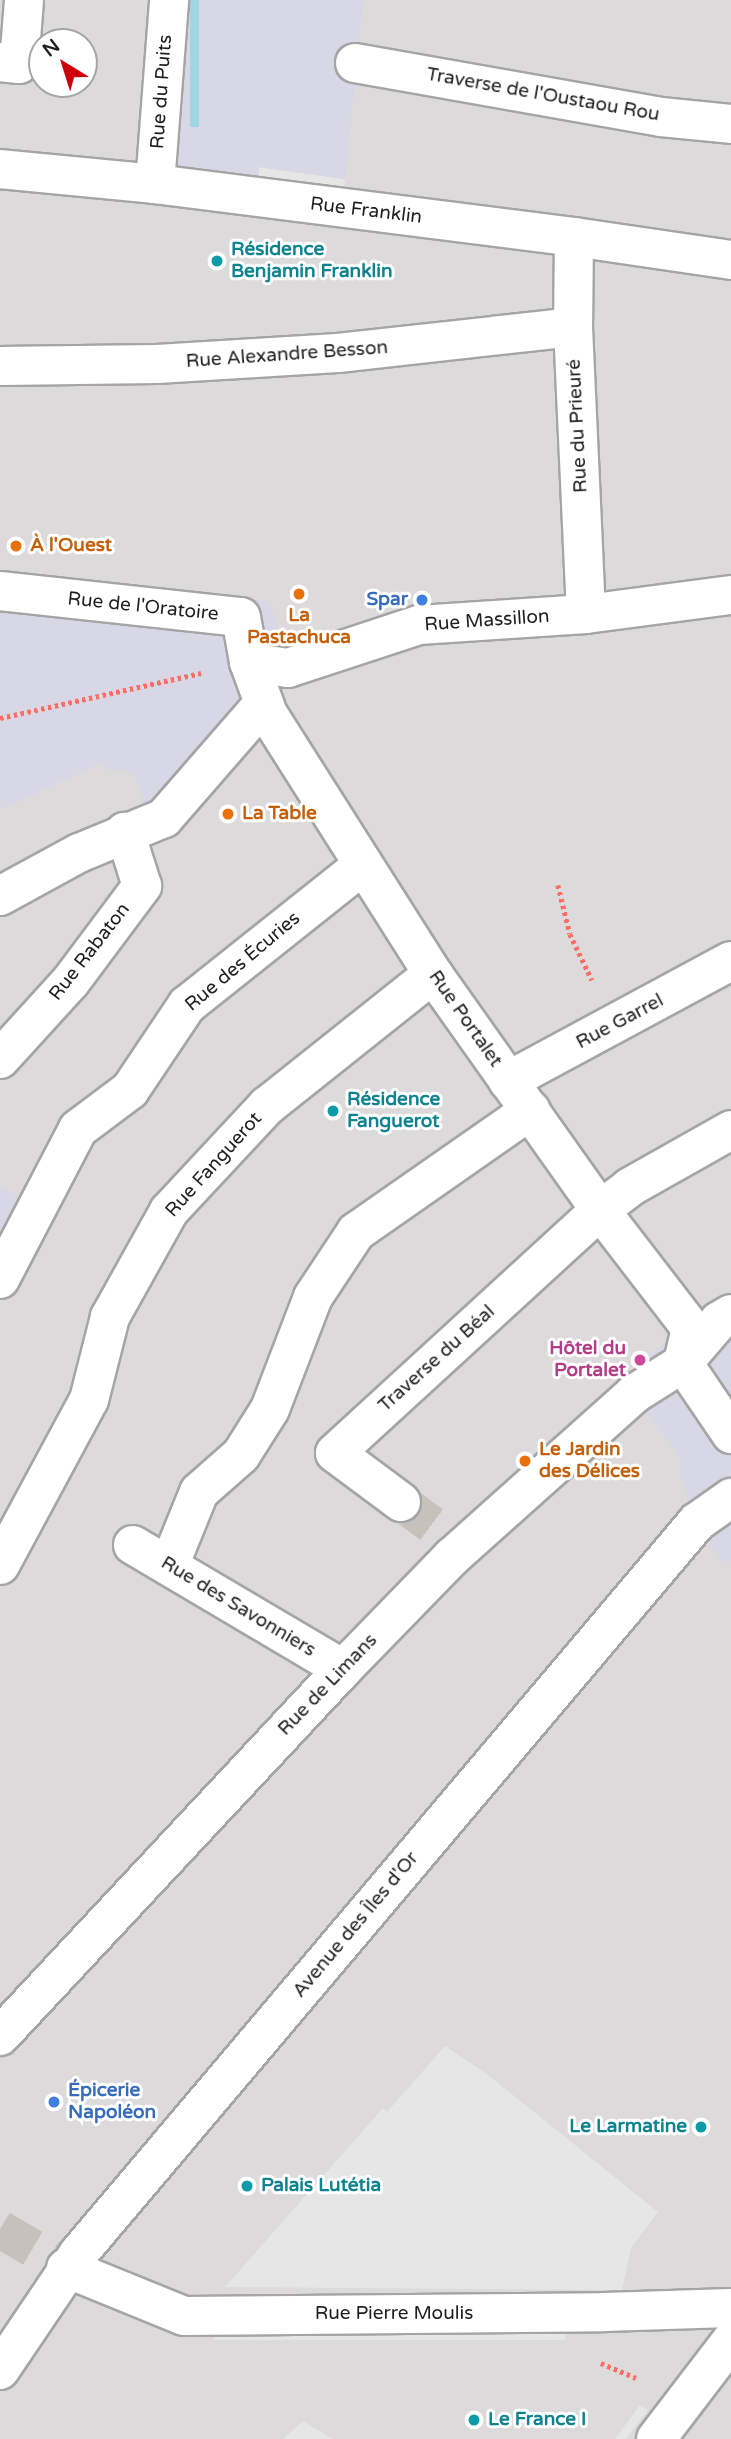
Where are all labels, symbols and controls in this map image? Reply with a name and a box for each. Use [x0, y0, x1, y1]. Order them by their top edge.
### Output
north arrow [28, 28, 98, 98]
street label: Rue du Puits [147, 34, 177, 150]
text: N [39, 35, 64, 61]
street label: Traverse de l'Oustaou Rou [425, 63, 661, 127]
street label: Rue Franklin [309, 193, 423, 229]
place label: Résidence Benjamin Franklin [231, 239, 393, 283]
marker: Résidence Benjamin Franklin [209, 253, 225, 269]
street label: Rue Alexandre Besson [185, 337, 389, 373]
street label: Rue du Prieuré [563, 359, 593, 493]
place label: À l'Ouest [30, 535, 112, 557]
marker: À l'Ouest [8, 538, 24, 554]
marker: La Pastachuca [291, 586, 307, 602]
street label: Rue de l'Oratoire [66, 588, 220, 626]
place label: Spar [367, 589, 408, 611]
marker: Spar [414, 592, 430, 608]
place label: La Pastachuca [247, 605, 351, 649]
street label: Rue Massillon [424, 605, 550, 637]
place label: La Table [242, 803, 317, 825]
marker: La Table [220, 806, 236, 822]
street label: Rue Rabaton [45, 899, 135, 1005]
street label: Rue des Écuries [181, 907, 305, 1017]
street label: Rue Portalet [423, 966, 507, 1072]
street label: Rue Garrel [572, 989, 668, 1055]
place label: Résidence Fanguerot [347, 1089, 440, 1133]
marker: Résidence Fanguerot [325, 1103, 341, 1119]
street label: Rue Fanguerot [161, 1108, 267, 1222]
street label: Traverse du Béal [374, 1301, 500, 1417]
place label: Hôtel du Portalet [549, 1338, 626, 1382]
marker: Hôtel du Portalet [632, 1352, 648, 1368]
place label: Le Jardin des Délices [539, 1439, 640, 1483]
marker: Le Jardin des Délices [517, 1453, 533, 1469]
street label: Rue des Savonniers [157, 1552, 319, 1662]
street label: Rue de Limans [274, 1629, 382, 1741]
street label: Avenue des Îles d'Or [288, 1847, 424, 2003]
place label: Épicerie Napoléon [68, 2080, 156, 2124]
marker: Épicerie Napoléon [46, 2094, 62, 2110]
place label: Le Larmatine [569, 2116, 687, 2138]
marker: Le Larmatine [693, 2119, 709, 2135]
place label: Palais Lutétia [261, 2175, 381, 2197]
marker: Palais Lutétia [239, 2178, 255, 2194]
street label: Rue Pierre Moulis [315, 2303, 473, 2325]
place label: Le France I [488, 2409, 586, 2431]
marker: Le France I [466, 2412, 482, 2428]

